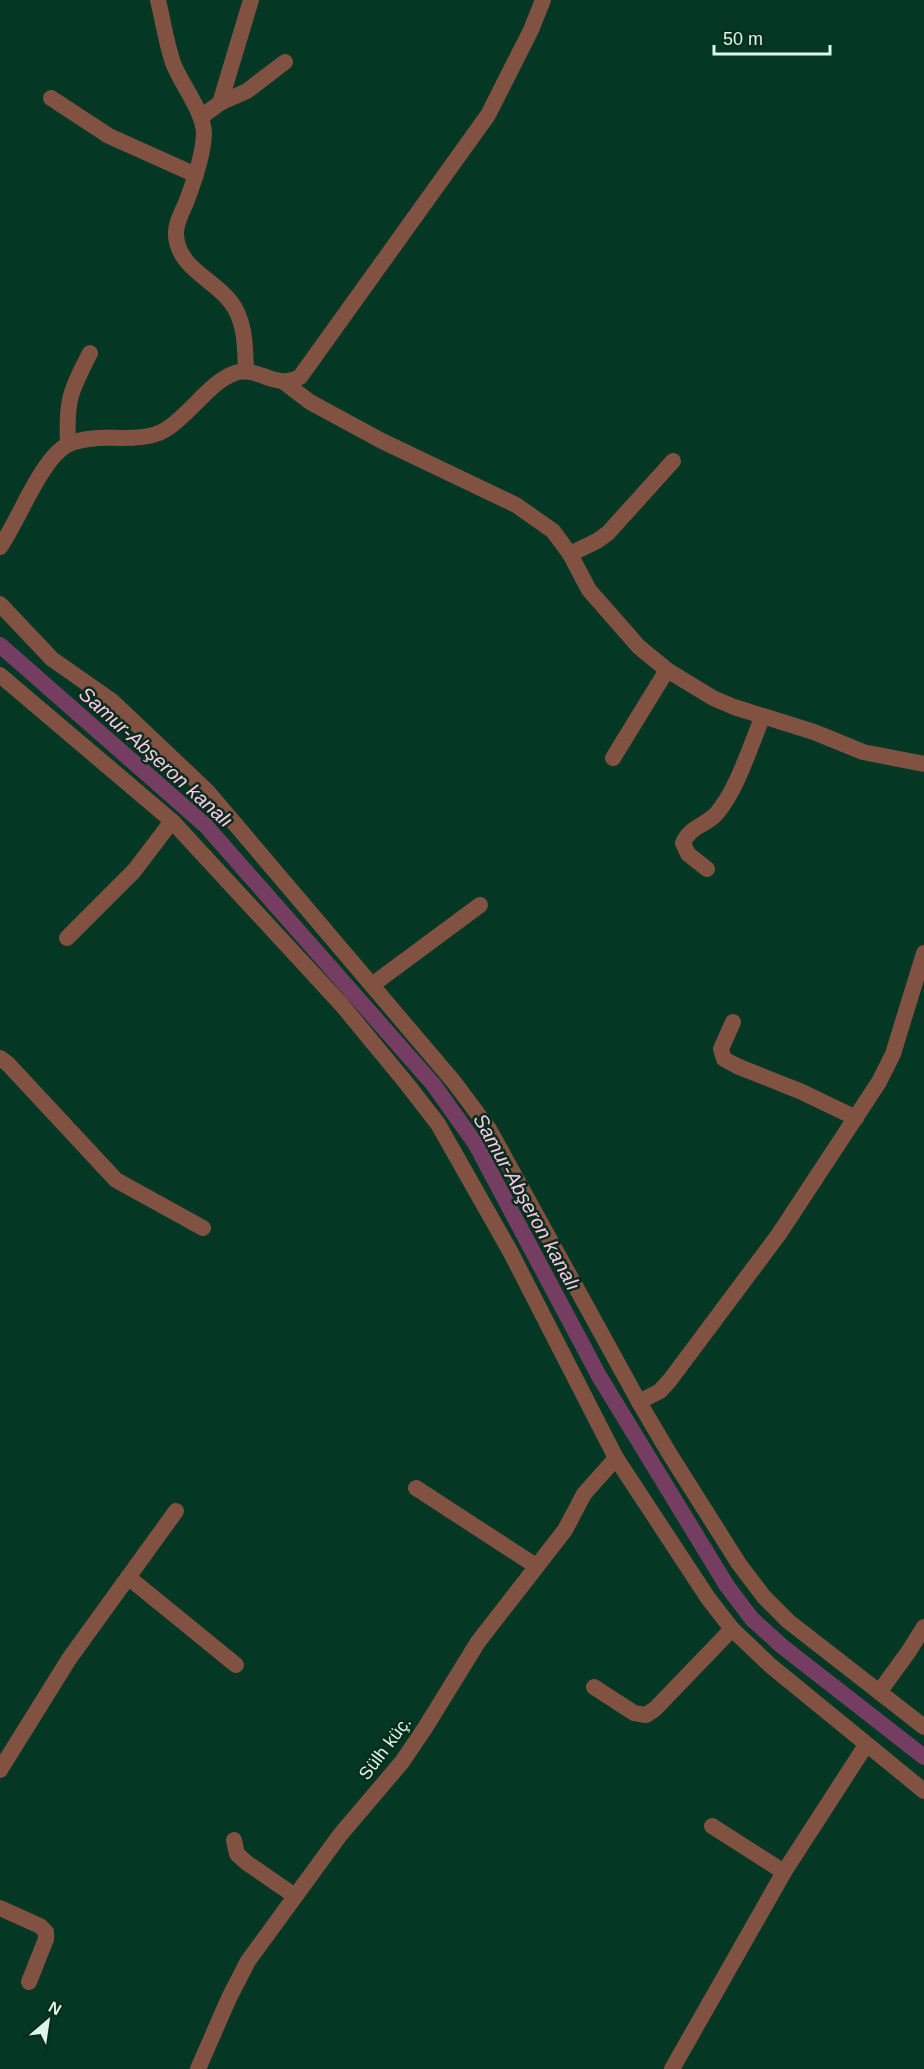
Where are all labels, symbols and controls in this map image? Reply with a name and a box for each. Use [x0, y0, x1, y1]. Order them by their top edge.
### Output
scale bar [714, 18, 830, 56]
text: 50 m [723, 29, 763, 49]
water label: Samur-Abşeron kanalı [75, 682, 237, 832]
water label: Samur-Abşeron kanalı [469, 1110, 585, 1294]
street label: Sülh küç. [355, 1712, 415, 1784]
north arrow [18, 1991, 78, 2051]
text: N [46, 1998, 64, 2019]

